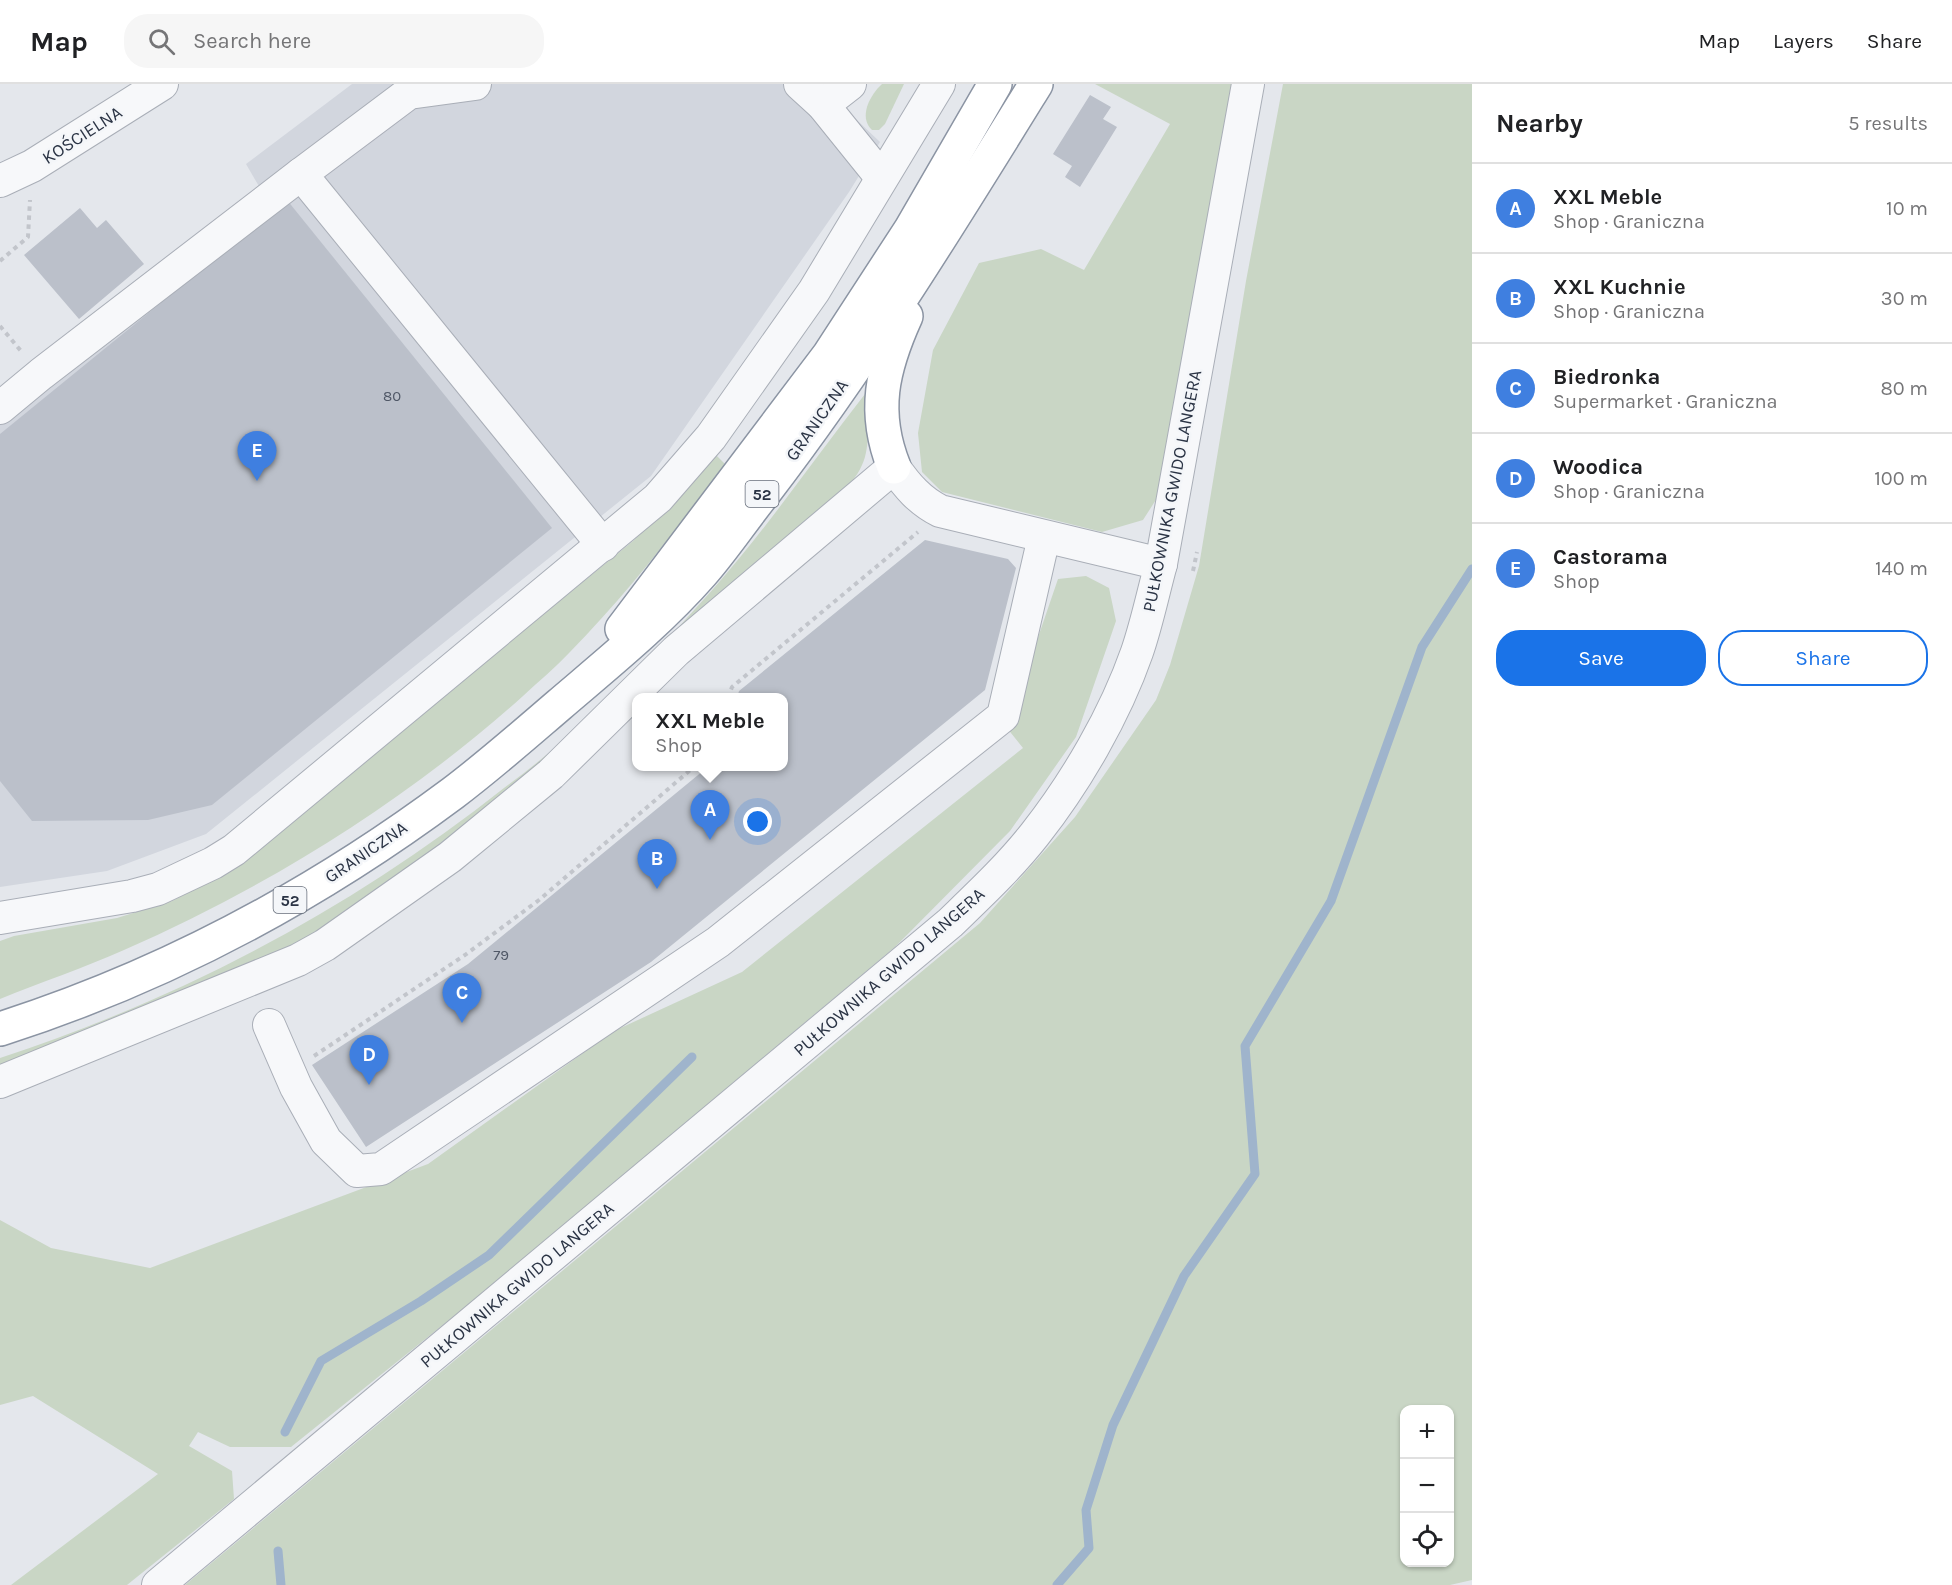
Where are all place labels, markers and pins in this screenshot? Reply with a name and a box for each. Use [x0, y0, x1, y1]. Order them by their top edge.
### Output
pin: E [238, 432, 276, 481]
pin: A [690, 790, 730, 840]
pin: B [638, 840, 676, 889]
pin: C [442, 974, 482, 1023]
pin: D [350, 1036, 388, 1085]

